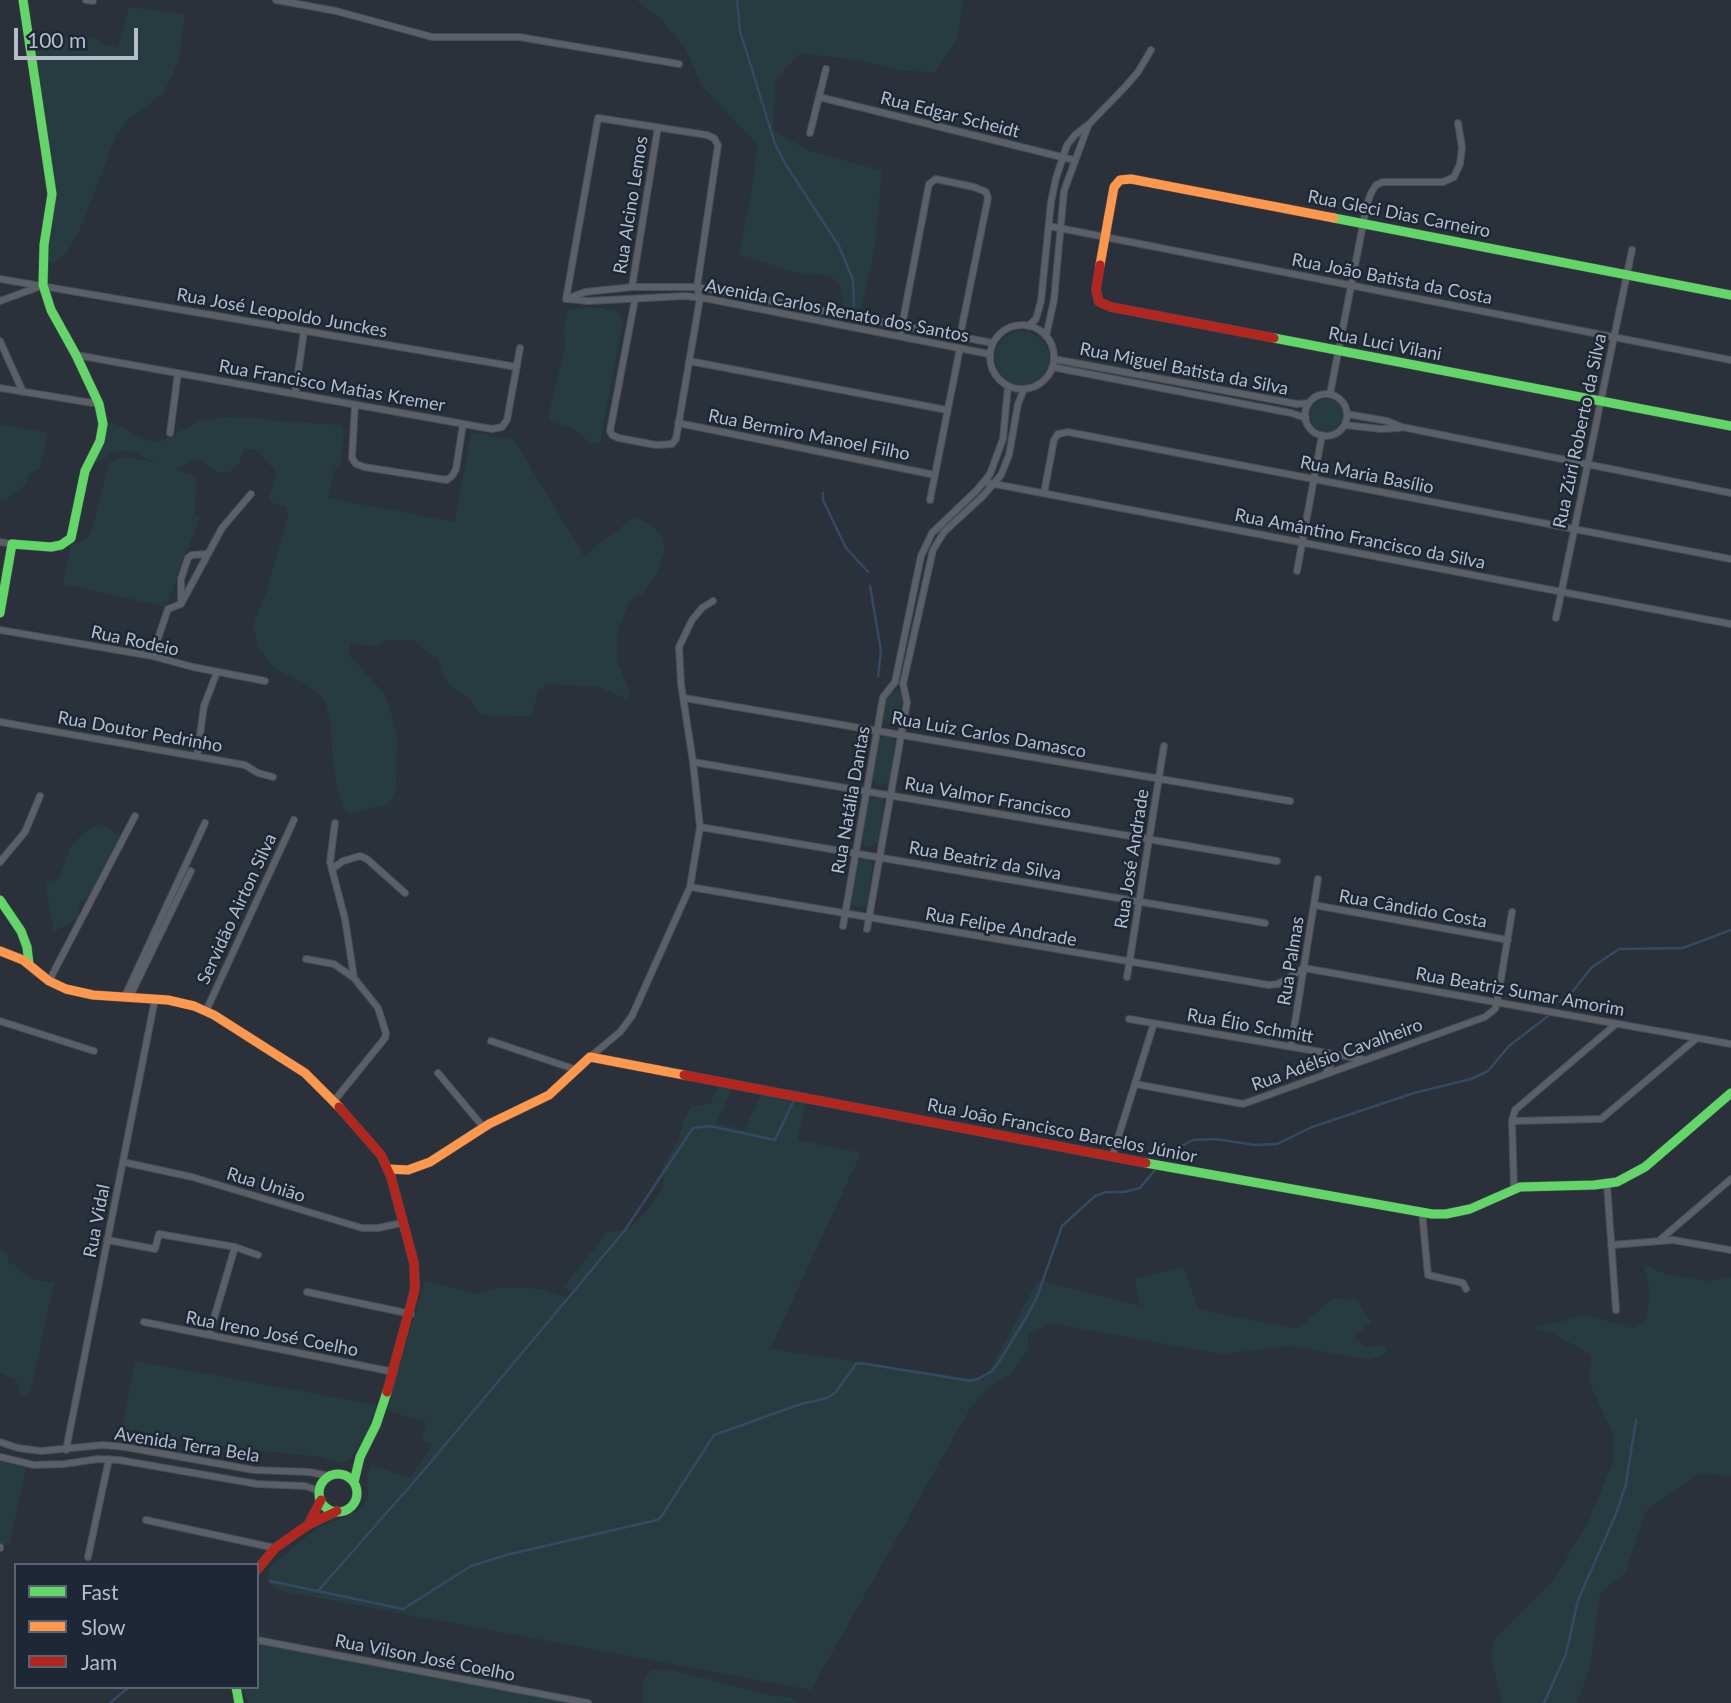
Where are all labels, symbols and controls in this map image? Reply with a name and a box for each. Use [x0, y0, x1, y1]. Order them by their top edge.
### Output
scale bar [18, 14, 142, 58]
text: 100 m [27, 27, 86, 52]
street label: Rua Edgar Scheidt [878, 87, 1022, 143]
street label: Rua Alcino Lemos [609, 134, 653, 276]
street label: Rua Gleci Dias Carneiro [1306, 186, 1492, 242]
street label: Rua João Batista da Costa [1290, 249, 1494, 309]
street label: Avenida Carlos Renato dos Santos [703, 275, 971, 347]
street label: Rua José Leopoldo Junckes [175, 284, 389, 342]
street label: Rua Luci Vilani [1327, 322, 1443, 366]
street label: Rua Zúri Roberto da Silva [1549, 332, 1611, 530]
street label: Rua Miguel Batista da Silva [1078, 338, 1290, 400]
street label: Rua Francisco Matias Kremer [217, 355, 447, 417]
street label: Rua Bermiro Manoel Filho [706, 405, 912, 465]
street label: Rua Maria Basílio [1298, 451, 1436, 499]
street label: Rua Amântino Francisco da Silva [1233, 504, 1487, 574]
street label: Rua Rodeio [89, 621, 181, 661]
street label: Rua Doutor Pedrinho [56, 707, 224, 757]
street label: Rua Luiz Carlos Damasco [890, 707, 1088, 763]
street label: Rua Natália Dantas [827, 724, 875, 876]
street label: Rua Valmor Francisco [903, 773, 1073, 823]
street label: Rua José Andrade [1110, 788, 1154, 930]
street label: Servidão Airton Silva [193, 830, 281, 988]
street label: Rua Beatriz da Silva [907, 837, 1063, 885]
street label: Rua Cândido Costa [1337, 885, 1489, 933]
street label: Rua Felipe Andrade [924, 903, 1078, 951]
street label: Rua Palmas [1273, 915, 1309, 1007]
street label: Rua Beatriz Sumar Amorim [1414, 963, 1626, 1021]
street label: Rua Élio Schmitt [1185, 1004, 1315, 1048]
street label: Rua Adélsio Cavalheiro [1248, 1014, 1426, 1096]
street label: Rua João Francisco Barcelos Júnior [925, 1094, 1199, 1168]
street label: Rua União [224, 1163, 308, 1207]
street label: Rua Vidal [79, 1182, 115, 1260]
street label: Rua Ireno José Coelho [184, 1307, 360, 1361]
street label: Avenida Terra Bela [113, 1423, 261, 1467]
legend [14, 1563, 259, 1689]
text: Fast [81, 1579, 118, 1604]
text: Slow [81, 1614, 125, 1639]
street label: Rua Vilson José Coelho [333, 1630, 517, 1686]
text: Jam [81, 1649, 117, 1674]

